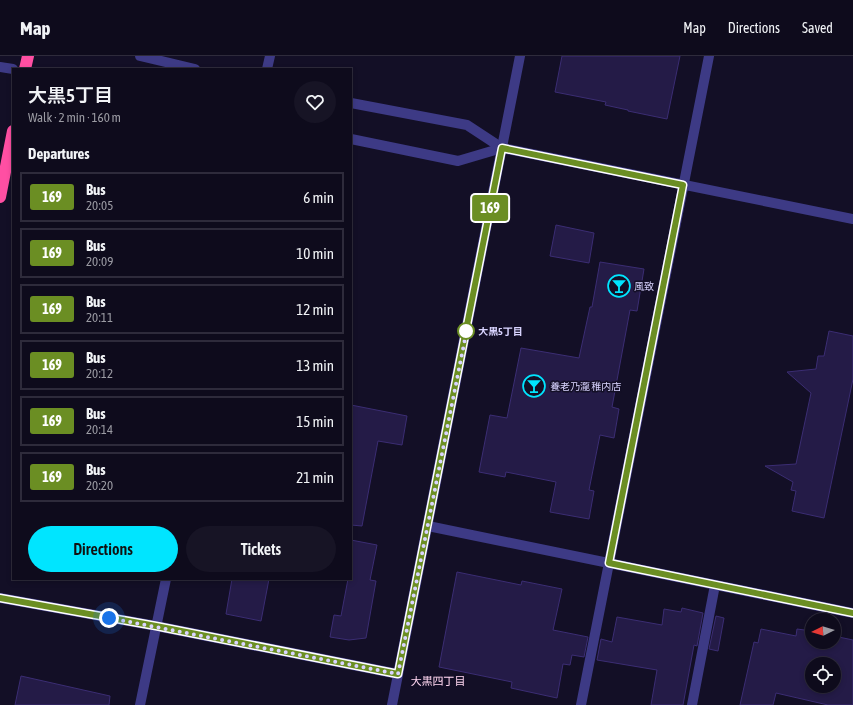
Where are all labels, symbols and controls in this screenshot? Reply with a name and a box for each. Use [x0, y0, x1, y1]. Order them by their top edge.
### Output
text: Map [20, 17, 51, 39]
text: Map [683, 20, 706, 36]
text: Directions [728, 20, 780, 36]
text: Saved [802, 20, 833, 36]
button: heart [294, 81, 336, 123]
text: 大黒5丁目 [28, 84, 113, 106]
text: Walk · 2 min · 160 m [28, 110, 121, 125]
text: Departures [28, 145, 90, 162]
text: Bus [86, 181, 106, 198]
text: 169 [42, 189, 62, 205]
text: 6 min [303, 189, 334, 206]
line badge: 169 [467, 195, 513, 221]
text: 20:05 [86, 198, 113, 213]
text: 169 [480, 200, 500, 216]
text: Bus [86, 237, 106, 254]
text: 169 [42, 245, 62, 261]
text: 10 min [296, 245, 334, 262]
text: 20:09 [86, 254, 113, 269]
bar icon: 風致 [606, 273, 632, 299]
place label: 風致 [634, 281, 654, 292]
text: Bus [86, 293, 106, 310]
text: 169 [42, 301, 62, 317]
text: 12 min [296, 301, 334, 318]
text: 20:11 [86, 310, 113, 325]
marker: 大黒5丁目 [457, 322, 475, 340]
place label: 大黒5丁目 [478, 326, 523, 337]
text: Bus [86, 349, 106, 366]
text: 169 [42, 357, 62, 373]
text: 13 min [296, 357, 334, 374]
text: 20:12 [86, 366, 113, 381]
bar icon: 養老乃瀧 稚内店 [521, 373, 547, 399]
place label: 養老乃瀧 稚内店 [550, 381, 621, 392]
text: Bus [86, 405, 106, 422]
text: 169 [42, 413, 62, 429]
text: 15 min [296, 413, 334, 430]
text: 20:14 [86, 422, 113, 437]
text: Bus [86, 461, 106, 478]
text: 169 [42, 469, 62, 485]
text: 21 min [296, 469, 334, 486]
text: 20:20 [86, 478, 113, 493]
button: Directions [28, 526, 178, 572]
button: Tickets [186, 526, 336, 572]
your location [99, 608, 119, 628]
north arrow [805, 613, 841, 649]
map controls [805, 613, 841, 693]
button: locate [805, 657, 841, 693]
district label: 大黒四丁目 [411, 675, 466, 687]

